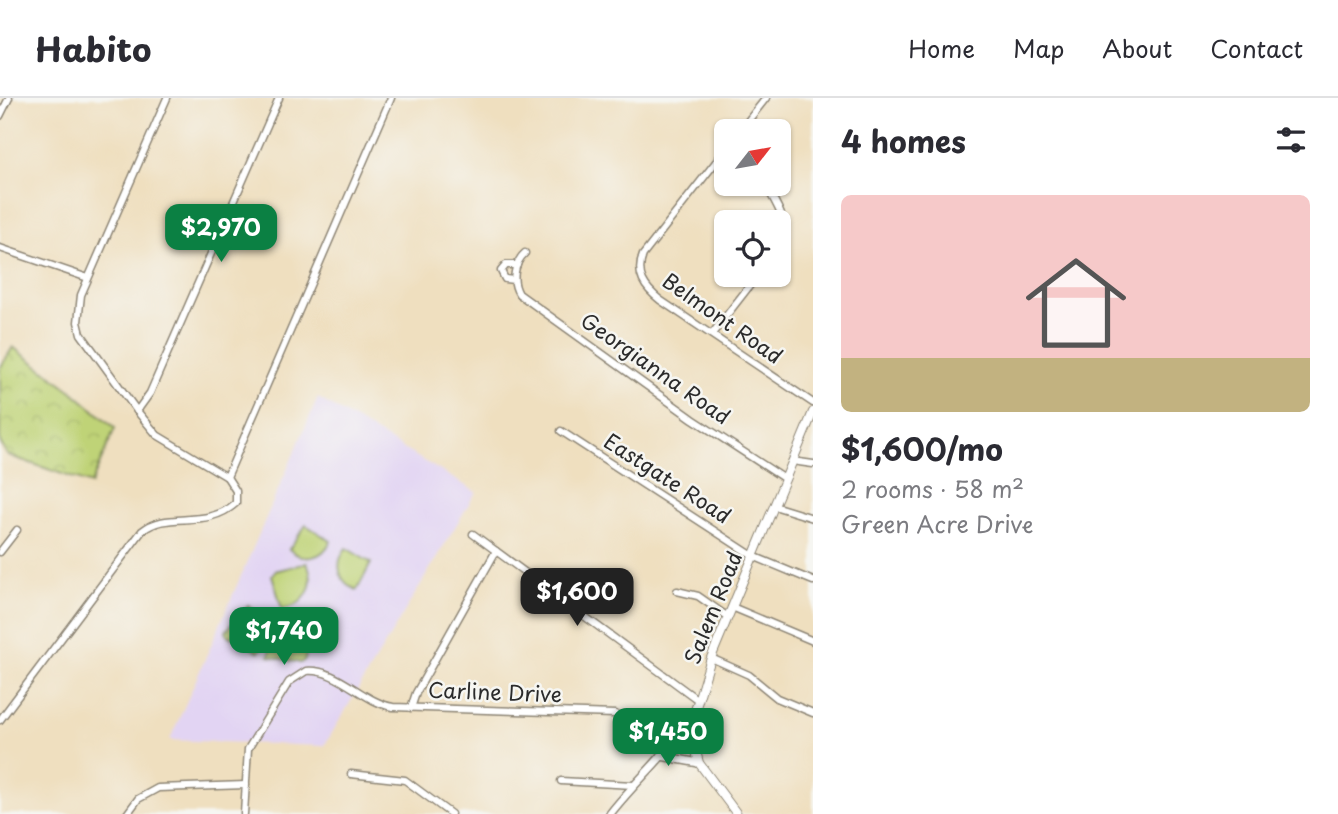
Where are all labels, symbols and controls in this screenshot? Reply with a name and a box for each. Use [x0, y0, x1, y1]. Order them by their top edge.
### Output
text: Habito [35, 23, 151, 73]
text: Home [908, 30, 975, 66]
text: Map [1013, 30, 1064, 66]
text: About [1102, 30, 1172, 66]
text: Contact [1210, 30, 1303, 66]
text: 4 homes [841, 118, 966, 163]
north arrow [714, 119, 791, 196]
map controls [714, 119, 791, 287]
icon: filters [1272, 121, 1310, 159]
pin: $2,970 [164, 204, 278, 264]
text: $2,970 [181, 209, 261, 244]
button: locate [714, 210, 791, 287]
icon: home [1013, 240, 1139, 366]
street label: Belmont Road [656, 264, 790, 371]
street label: Georgianna Road [575, 304, 737, 431]
street label: Eastgate Road [598, 424, 738, 530]
text: $1,600/mo [841, 426, 1003, 471]
text: 2 rooms · 58 m² [841, 471, 1024, 506]
text: Green Acre Drive [841, 506, 1034, 541]
street label: Salem Road [675, 546, 749, 668]
pin: $1,600 [520, 568, 634, 628]
text: $1,600 [537, 573, 617, 608]
pin: $1,740 [227, 608, 341, 667]
text: $1,740 [245, 612, 323, 647]
street label: Carline Drive [428, 673, 563, 709]
pin: $1,450 [611, 708, 725, 768]
text: $1,450 [629, 713, 707, 748]

